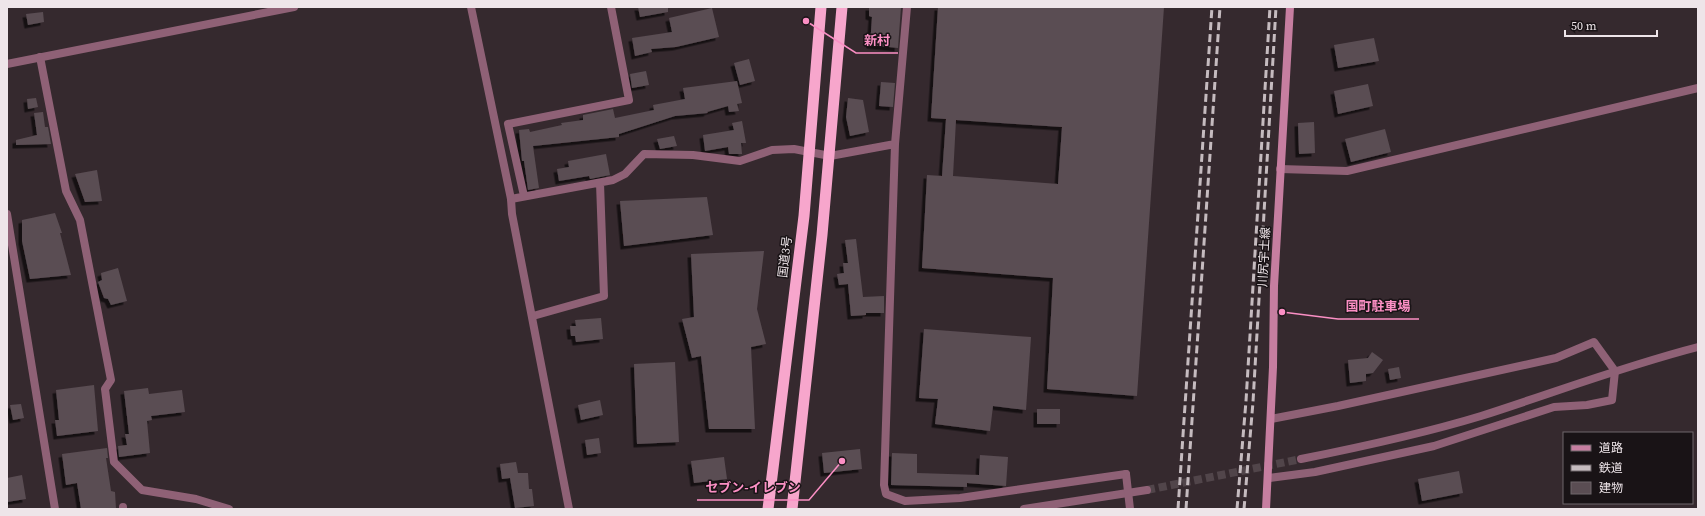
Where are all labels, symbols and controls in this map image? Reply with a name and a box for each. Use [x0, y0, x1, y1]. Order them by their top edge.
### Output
scale bar [1565, 12, 1657, 38]
text: 50 m [1571, 18, 1597, 34]
callout: 新村 [856, 28, 898, 53]
text: 新村 [864, 32, 890, 49]
street label: 川尻宇土線 [1254, 227, 1274, 287]
street label: 国道3号 [774, 235, 796, 279]
callout: 国町駐車場 [1338, 294, 1419, 319]
text: 国町駐車場 [1345, 298, 1411, 315]
legend [1563, 432, 1693, 504]
text: 道路 [1599, 440, 1623, 456]
text: 鉄道 [1599, 460, 1623, 476]
callout: セブン-イレブン [697, 475, 809, 500]
text: セブン-イレブン [705, 479, 801, 496]
text: 建物 [1599, 480, 1623, 496]

